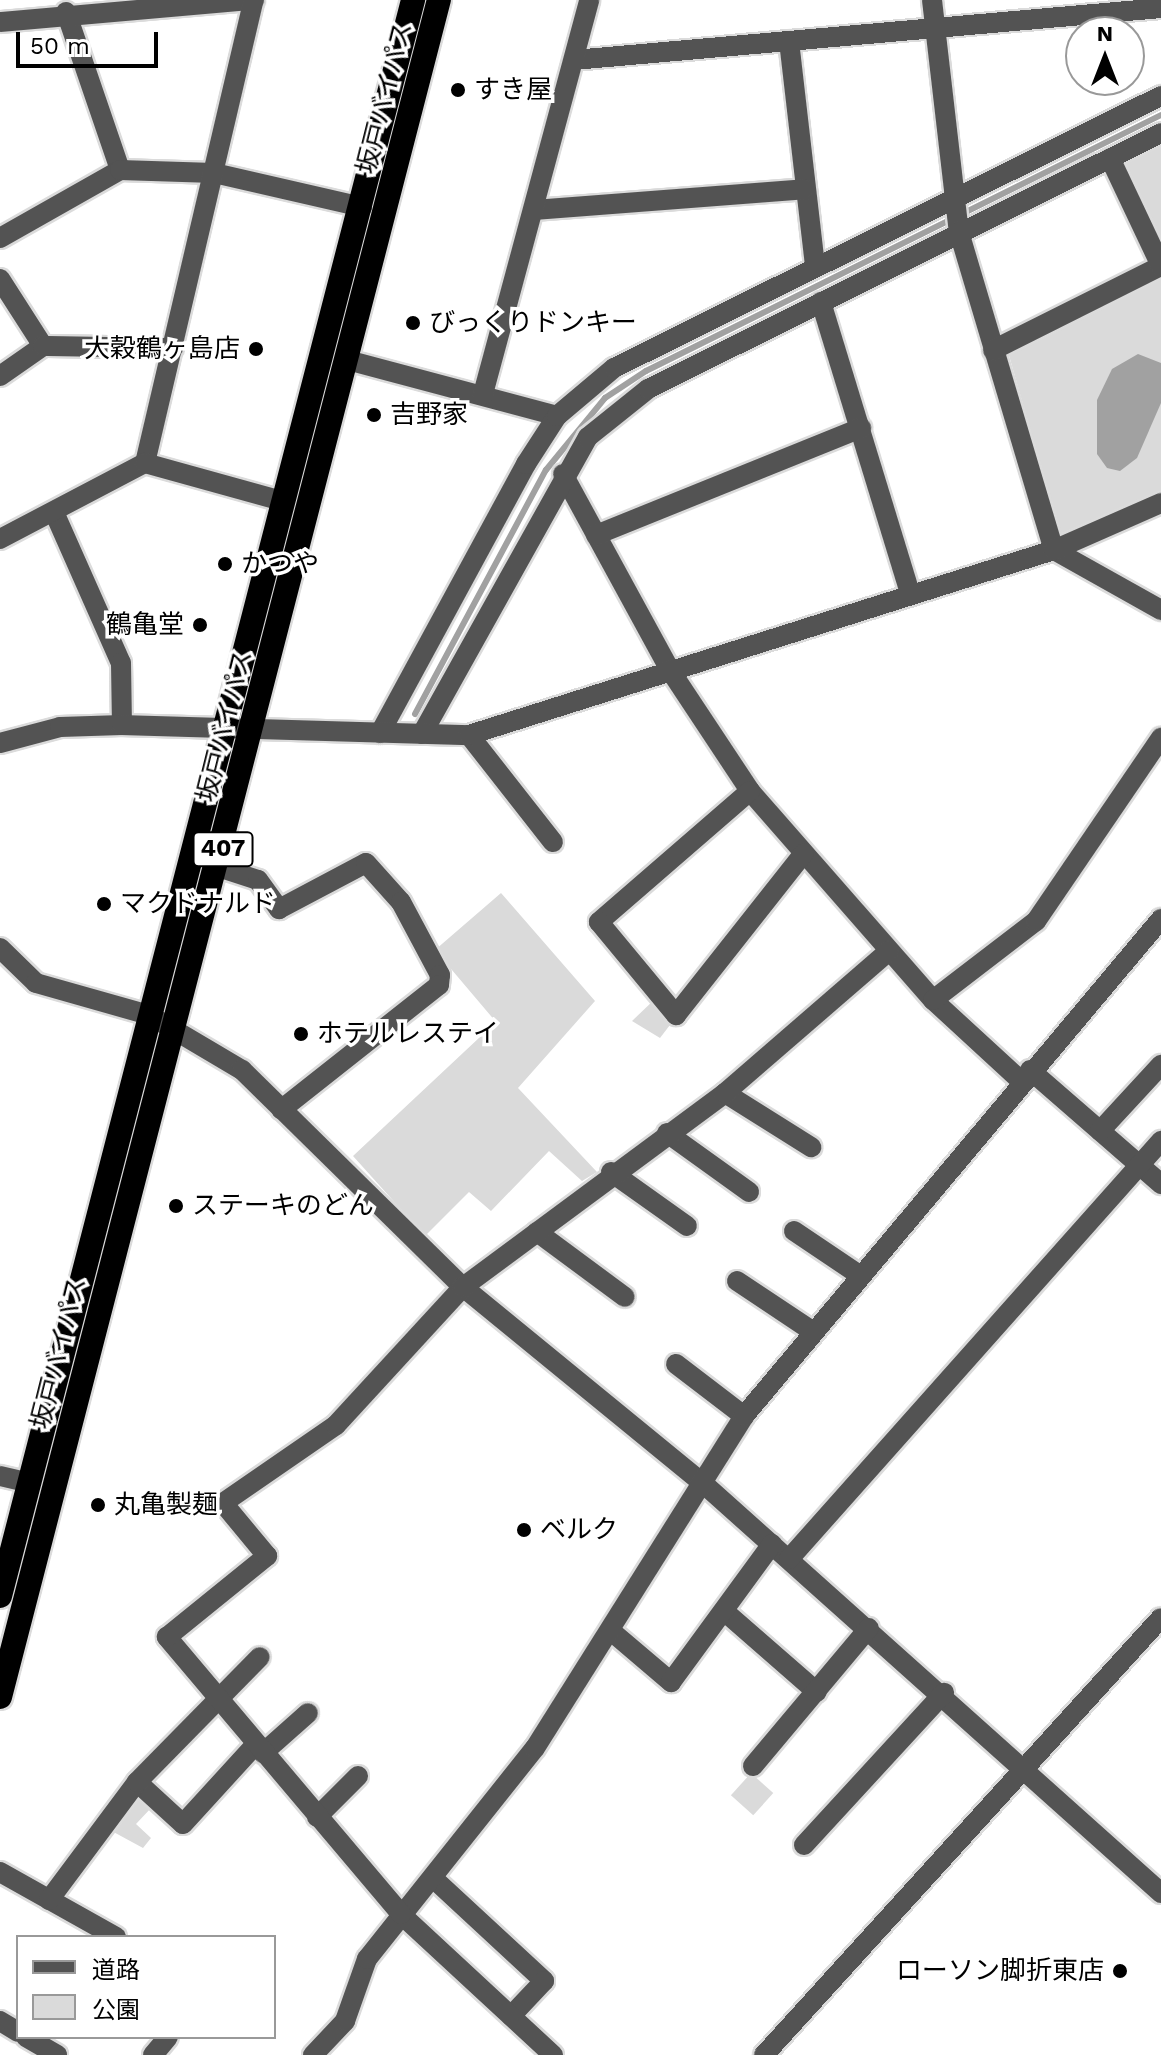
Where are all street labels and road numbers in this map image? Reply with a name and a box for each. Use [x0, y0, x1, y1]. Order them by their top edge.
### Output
street label: 坂戸バイパス [351, 19, 419, 177]
street label: 坂戸バイパス [191, 647, 259, 805]
road number: 407 [191, 829, 255, 869]
street label: 坂戸バイパス [25, 1274, 93, 1432]

